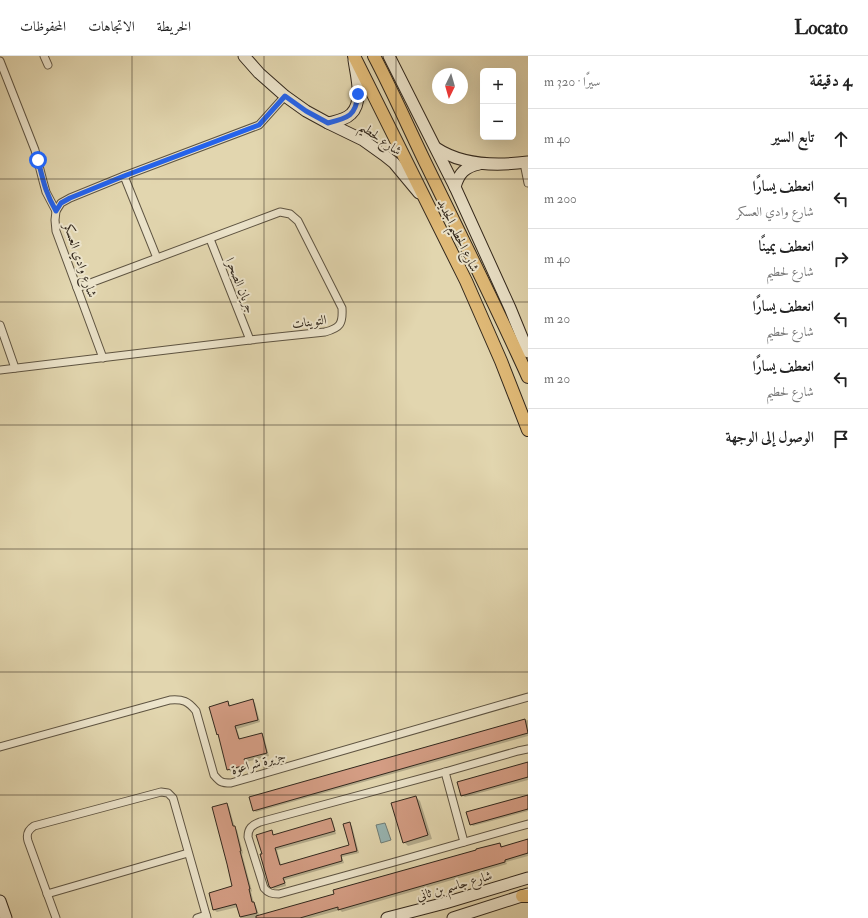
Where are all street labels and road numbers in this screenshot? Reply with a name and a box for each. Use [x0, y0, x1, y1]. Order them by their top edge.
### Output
street label: شارع لحطيم [353, 119, 405, 163]
street label: شارع الحطيم الجديد [429, 196, 483, 277]
street label: شارع وادي العسكر [56, 219, 100, 301]
street label: جريان الصحرا [222, 255, 258, 315]
street label: التوينات [291, 312, 328, 332]
street label: جزيرة شراعوة [229, 748, 287, 778]
street label: شارع جاسم بن ثاني [415, 867, 495, 909]

